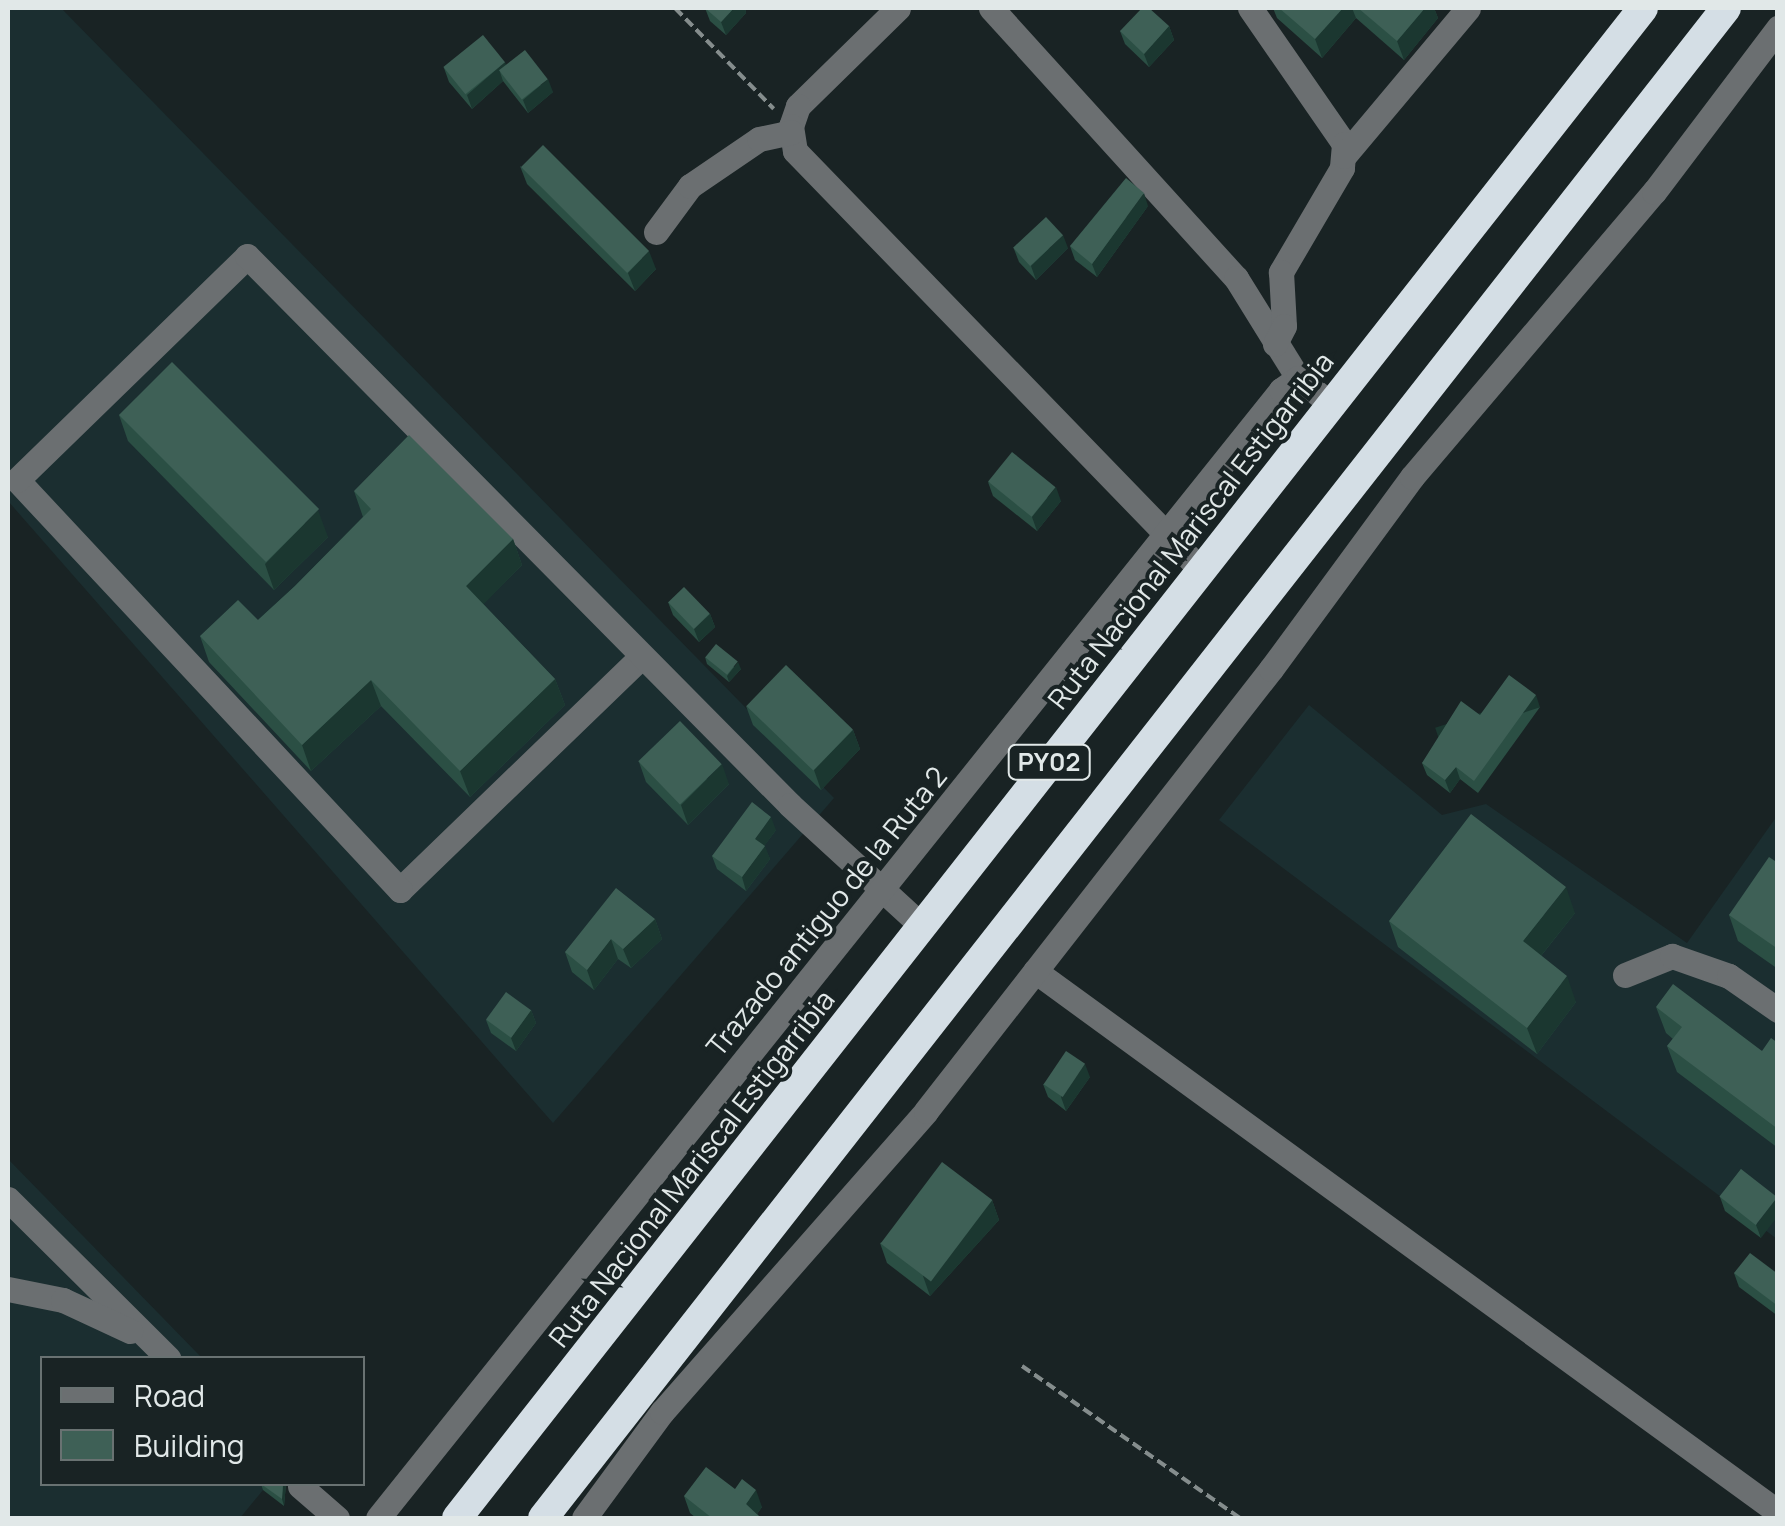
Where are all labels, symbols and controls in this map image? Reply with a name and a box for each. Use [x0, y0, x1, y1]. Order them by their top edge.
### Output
street label: Ruta Nacional Mariscal Estigarribia [1040, 345, 1340, 715]
road number: PY02 [1006, 742, 1092, 782]
street label: Trazado antiguo de la Ruta 2 [699, 759, 953, 1063]
street label: Ruta Nacional Mariscal Estigarribia [541, 983, 841, 1353]
legend [40, 1356, 365, 1486]
text: Road [134, 1375, 205, 1416]
text: Building [134, 1425, 245, 1466]

